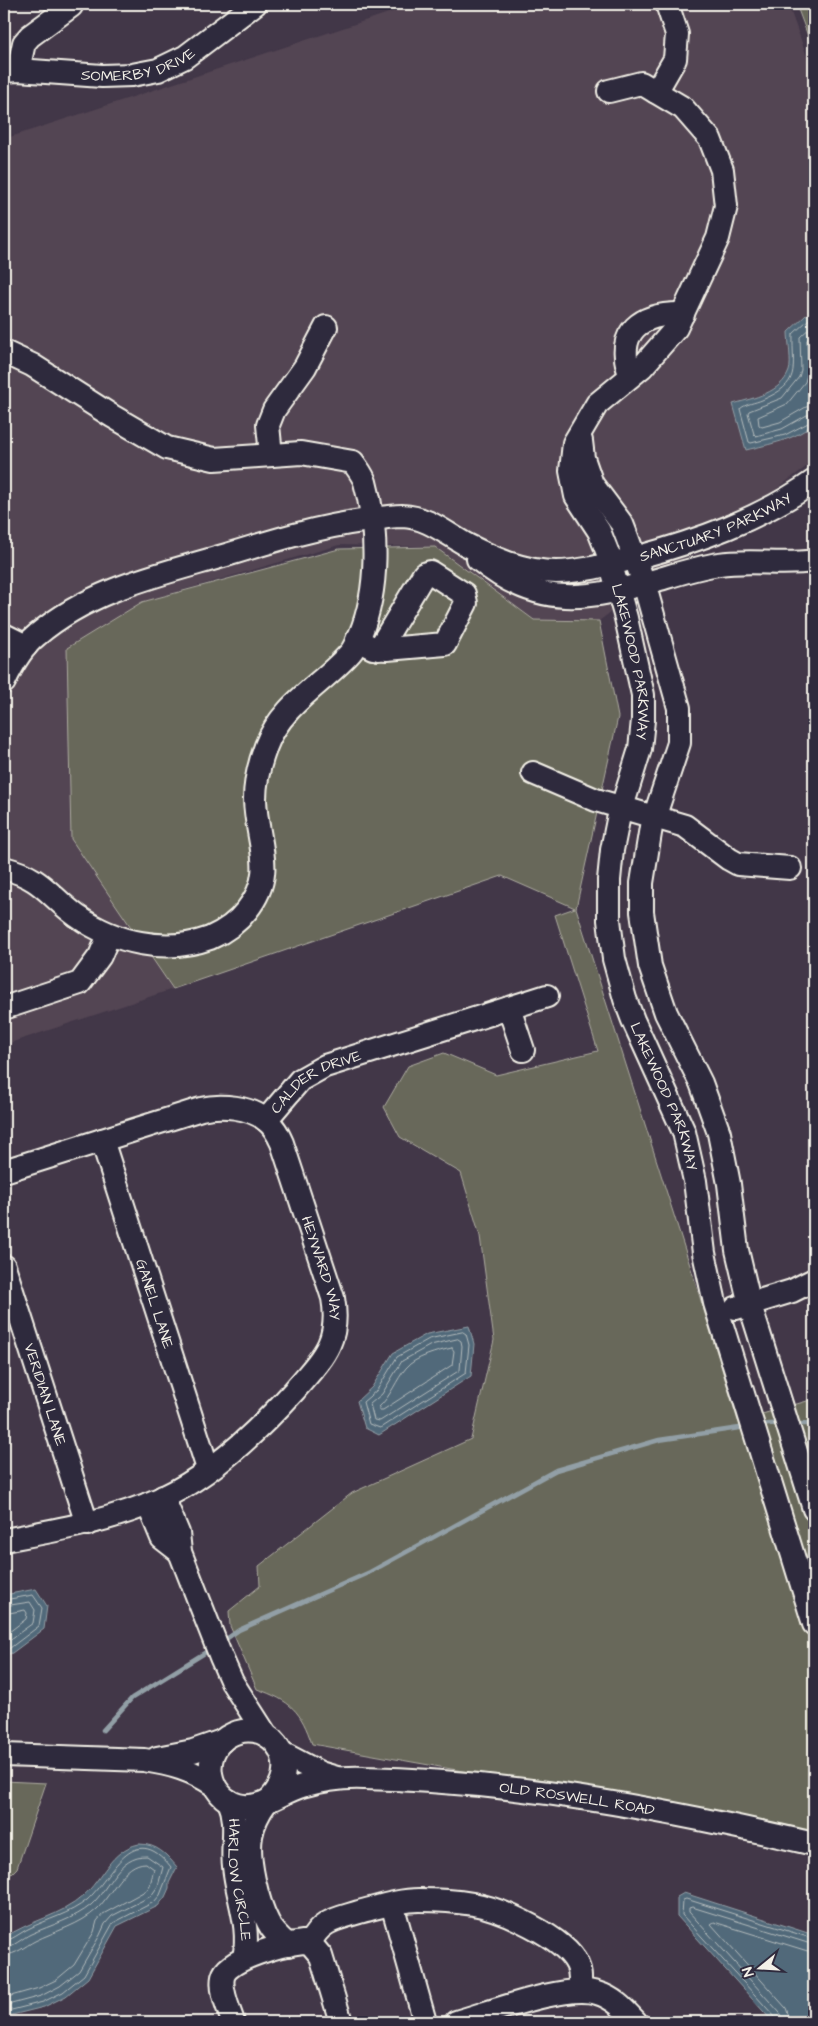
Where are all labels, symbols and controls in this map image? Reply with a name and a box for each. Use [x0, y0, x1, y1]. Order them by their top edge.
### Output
street label: SOMERBY DRIVE [80, 43, 200, 87]
street label: SANCTUARY PARKWAY [637, 488, 796, 567]
street label: LAKEWOOD PARKWAY [606, 582, 654, 741]
street label: LAKEWOOD PARKWAY [624, 1019, 702, 1173]
street label: CALDER DRIVE [266, 1045, 364, 1118]
street label: HEYWARD WAY [296, 1213, 345, 1320]
street label: GANEL LANE [130, 1256, 179, 1351]
street label: VERIDIAN LANE [19, 1341, 71, 1449]
street label: OLD ROSWELL ROAD [498, 1777, 657, 1821]
street label: HARLOW CIRCLE [222, 1818, 256, 1941]
north arrow [736, 1944, 786, 1994]
text: N [738, 1964, 759, 1979]

